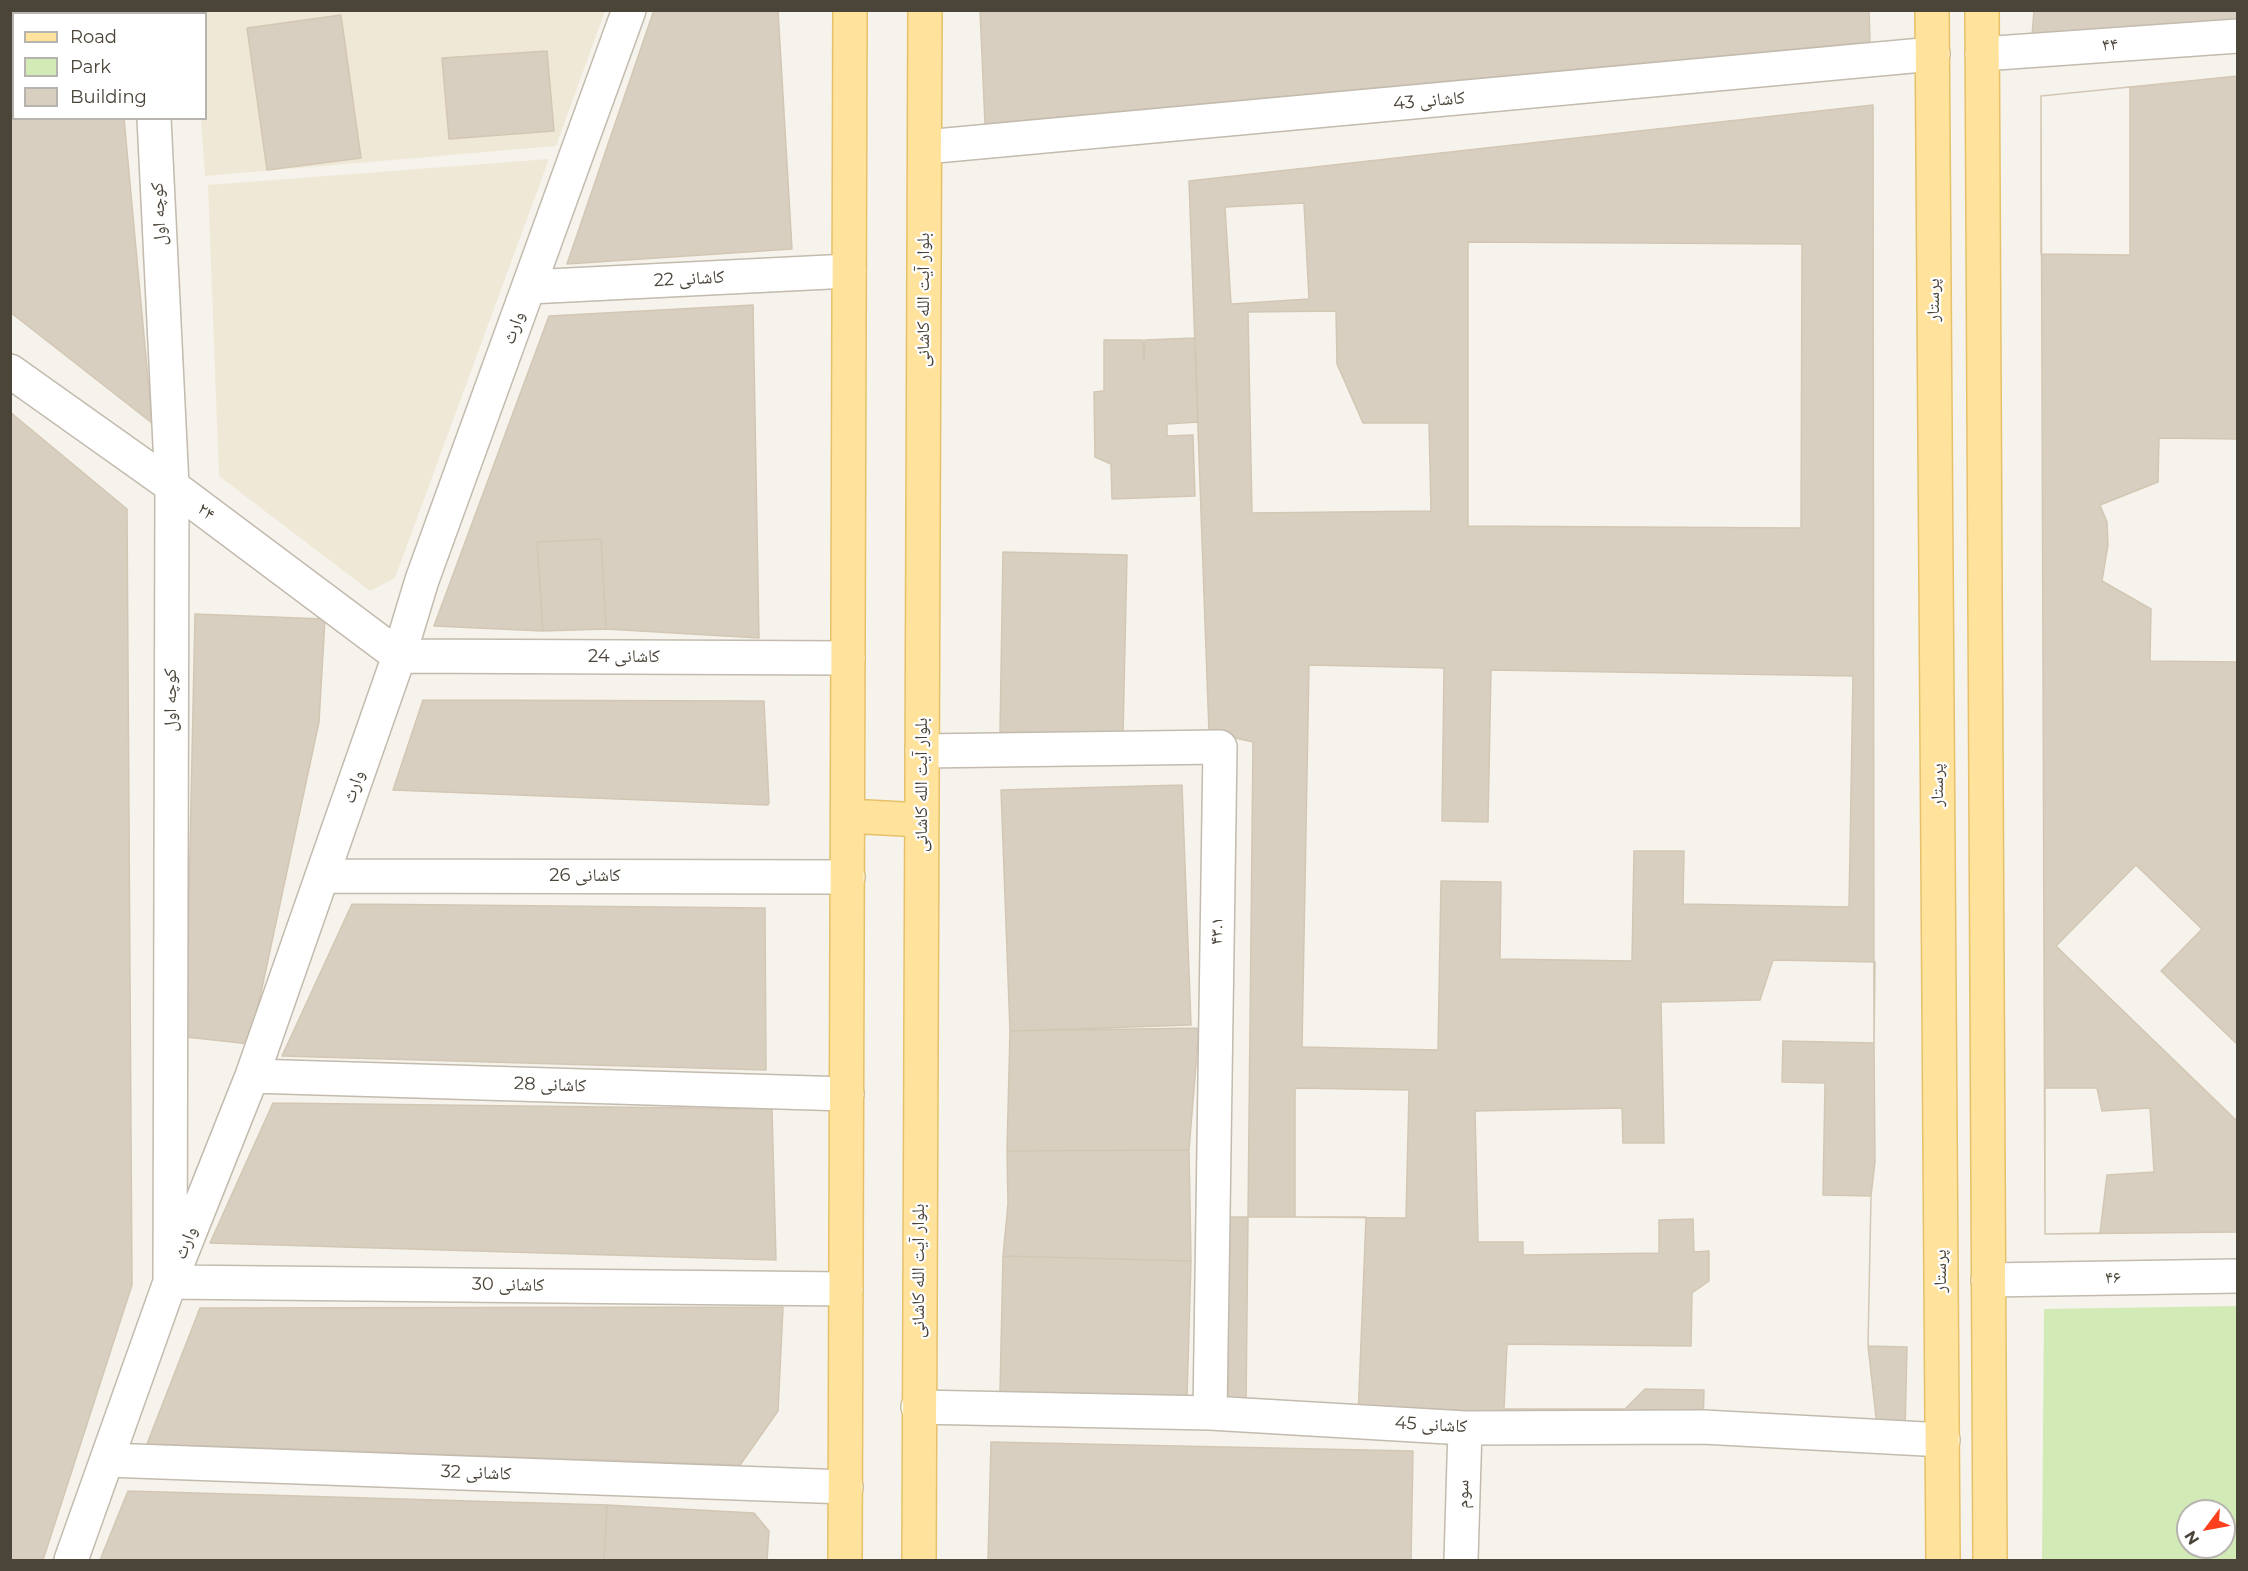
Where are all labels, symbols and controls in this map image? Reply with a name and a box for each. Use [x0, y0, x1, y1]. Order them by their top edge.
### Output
legend [12, 12, 207, 120]
text: Road [70, 26, 117, 48]
street label: ۴۴ [2101, 34, 2119, 56]
text: Park [70, 56, 111, 78]
text: Building [70, 86, 147, 108]
street label: کاشانی 43 [1392, 87, 1466, 115]
street label: کوچه اول [147, 182, 171, 246]
street label: بلوار آیت الله کاشانی [913, 233, 935, 367]
street label: کاشانی 22 [653, 266, 725, 292]
street label: پرستار [1923, 278, 1945, 322]
street label: وارث [498, 309, 530, 347]
street label: ۲۴ [193, 499, 219, 525]
street label: کاشانی 24 [588, 646, 660, 668]
street label: کوچه اول [160, 668, 182, 732]
street label: بلوار آیت الله کاشانی [911, 718, 933, 852]
street label: پرستار [1927, 763, 1949, 807]
street label: وارث [338, 768, 370, 806]
street label: کاشانی 26 [549, 865, 621, 887]
street label: ۴۳.۱ [1206, 917, 1228, 945]
street label: کاشانی 28 [514, 1073, 586, 1097]
street label: بلوار آیت الله کاشانی [908, 1204, 930, 1338]
street label: وارث [170, 1223, 202, 1263]
street label: پرستار [1930, 1249, 1952, 1293]
street label: ۴۶ [2105, 1267, 2121, 1289]
street label: کاشانی 30 [472, 1274, 544, 1296]
street label: کاشانی 45 [1394, 1412, 1468, 1438]
street label: کاشانی 32 [440, 1461, 512, 1485]
street label: سوم [1452, 1479, 1474, 1509]
north arrow [2176, 1499, 2236, 1559]
text: N [2181, 1527, 2203, 1548]

